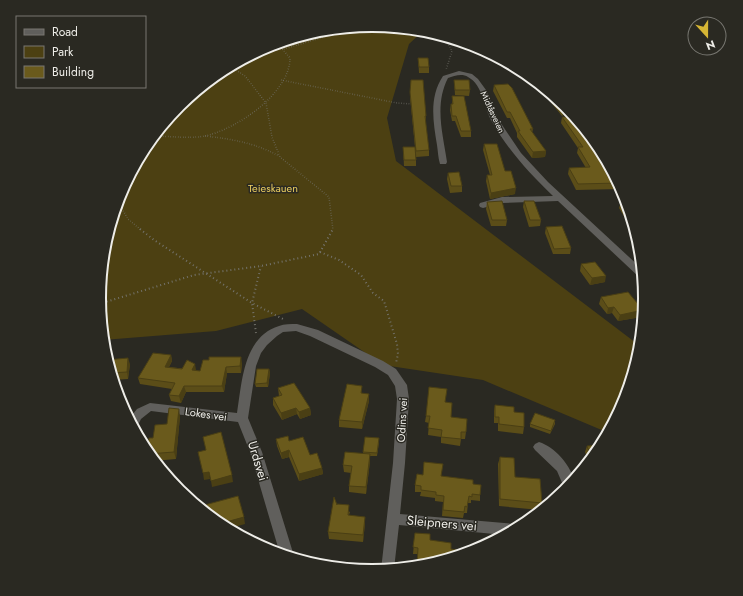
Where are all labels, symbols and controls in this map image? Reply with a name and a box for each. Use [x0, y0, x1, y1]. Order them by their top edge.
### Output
legend [16, 16, 146, 88]
north arrow [687, 16, 727, 56]
text: Road [52, 23, 78, 41]
text: N [704, 36, 718, 54]
text: Park [52, 43, 74, 61]
text: Building [52, 63, 94, 81]
street label: Midtåsveien [478, 89, 509, 135]
park label: Teieskauen [248, 180, 298, 196]
street label: Odins vei [393, 397, 411, 443]
street label: Lokes vei [184, 403, 228, 425]
street label: Urdsvei [243, 439, 273, 483]
street label: Sleipners vei [406, 510, 478, 536]

